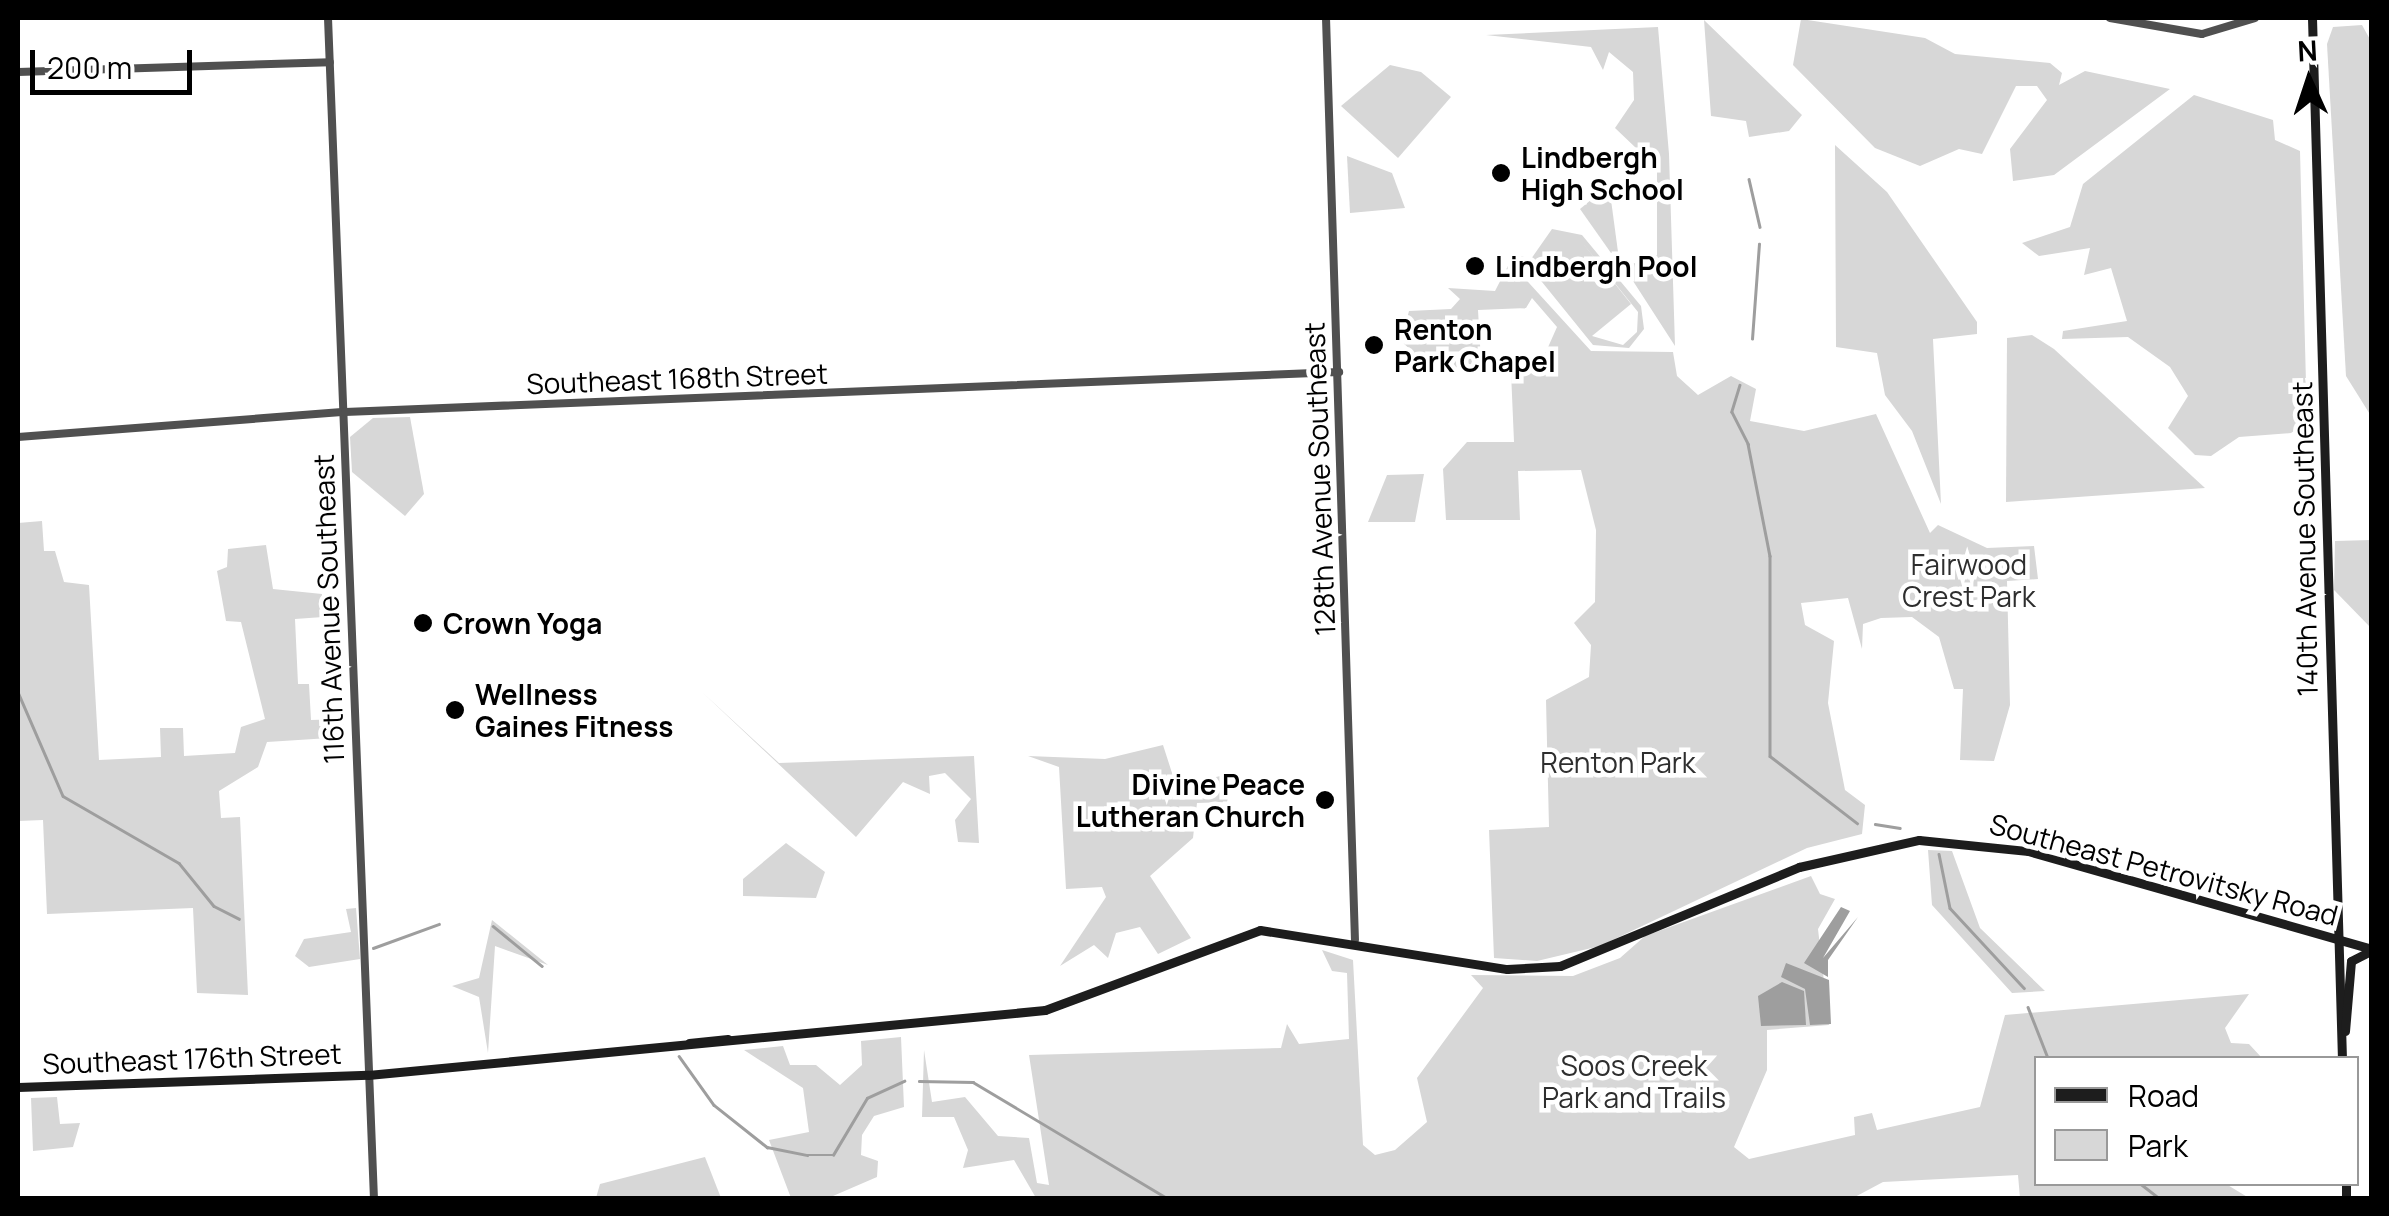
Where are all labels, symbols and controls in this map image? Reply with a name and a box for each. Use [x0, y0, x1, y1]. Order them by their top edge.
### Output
scale bar [35, 30, 198, 92]
north arrow [2259, 30, 2359, 130]
text: N [2296, 31, 2318, 70]
text: 200 m [47, 47, 132, 88]
place label: Lindbergh High School [1521, 140, 1684, 206]
marker: Lindbergh High School [1490, 162, 1512, 184]
place label: Lindbergh Pool [1495, 249, 1698, 283]
marker: Lindbergh Pool [1464, 255, 1486, 277]
place label: Renton Park Chapel [1394, 312, 1556, 378]
street label: 128th Avenue Southeast [1297, 322, 1341, 636]
marker: Renton Park Chapel [1363, 334, 1385, 356]
street label: Southeast 168th Street [526, 356, 828, 400]
street label: 140th Avenue Southeast [2284, 381, 2324, 697]
street label: 116th Avenue Southeast [306, 454, 350, 764]
park label: Fairwood Crest Park [1902, 547, 2036, 613]
place label: Crown Yoga [443, 606, 602, 640]
marker: Crown Yoga [412, 612, 434, 634]
place label: Wellness Gaines Fitness [475, 677, 673, 743]
marker: Wellness Gaines Fitness [444, 699, 466, 721]
park label: Renton Park [1540, 745, 1696, 779]
place label: Divine Peace Lutheran Church [1076, 767, 1305, 833]
marker: Divine Peace Lutheran Church [1314, 789, 1336, 811]
street label: Southeast Petrovitsky Road [1986, 806, 2342, 932]
street label: Southeast 176th Street [42, 1036, 342, 1080]
park label: Soos Creek Park and Trails [1542, 1048, 1726, 1114]
legend [2034, 1056, 2359, 1186]
text: Road [2128, 1075, 2199, 1116]
text: Park [2128, 1125, 2188, 1166]

